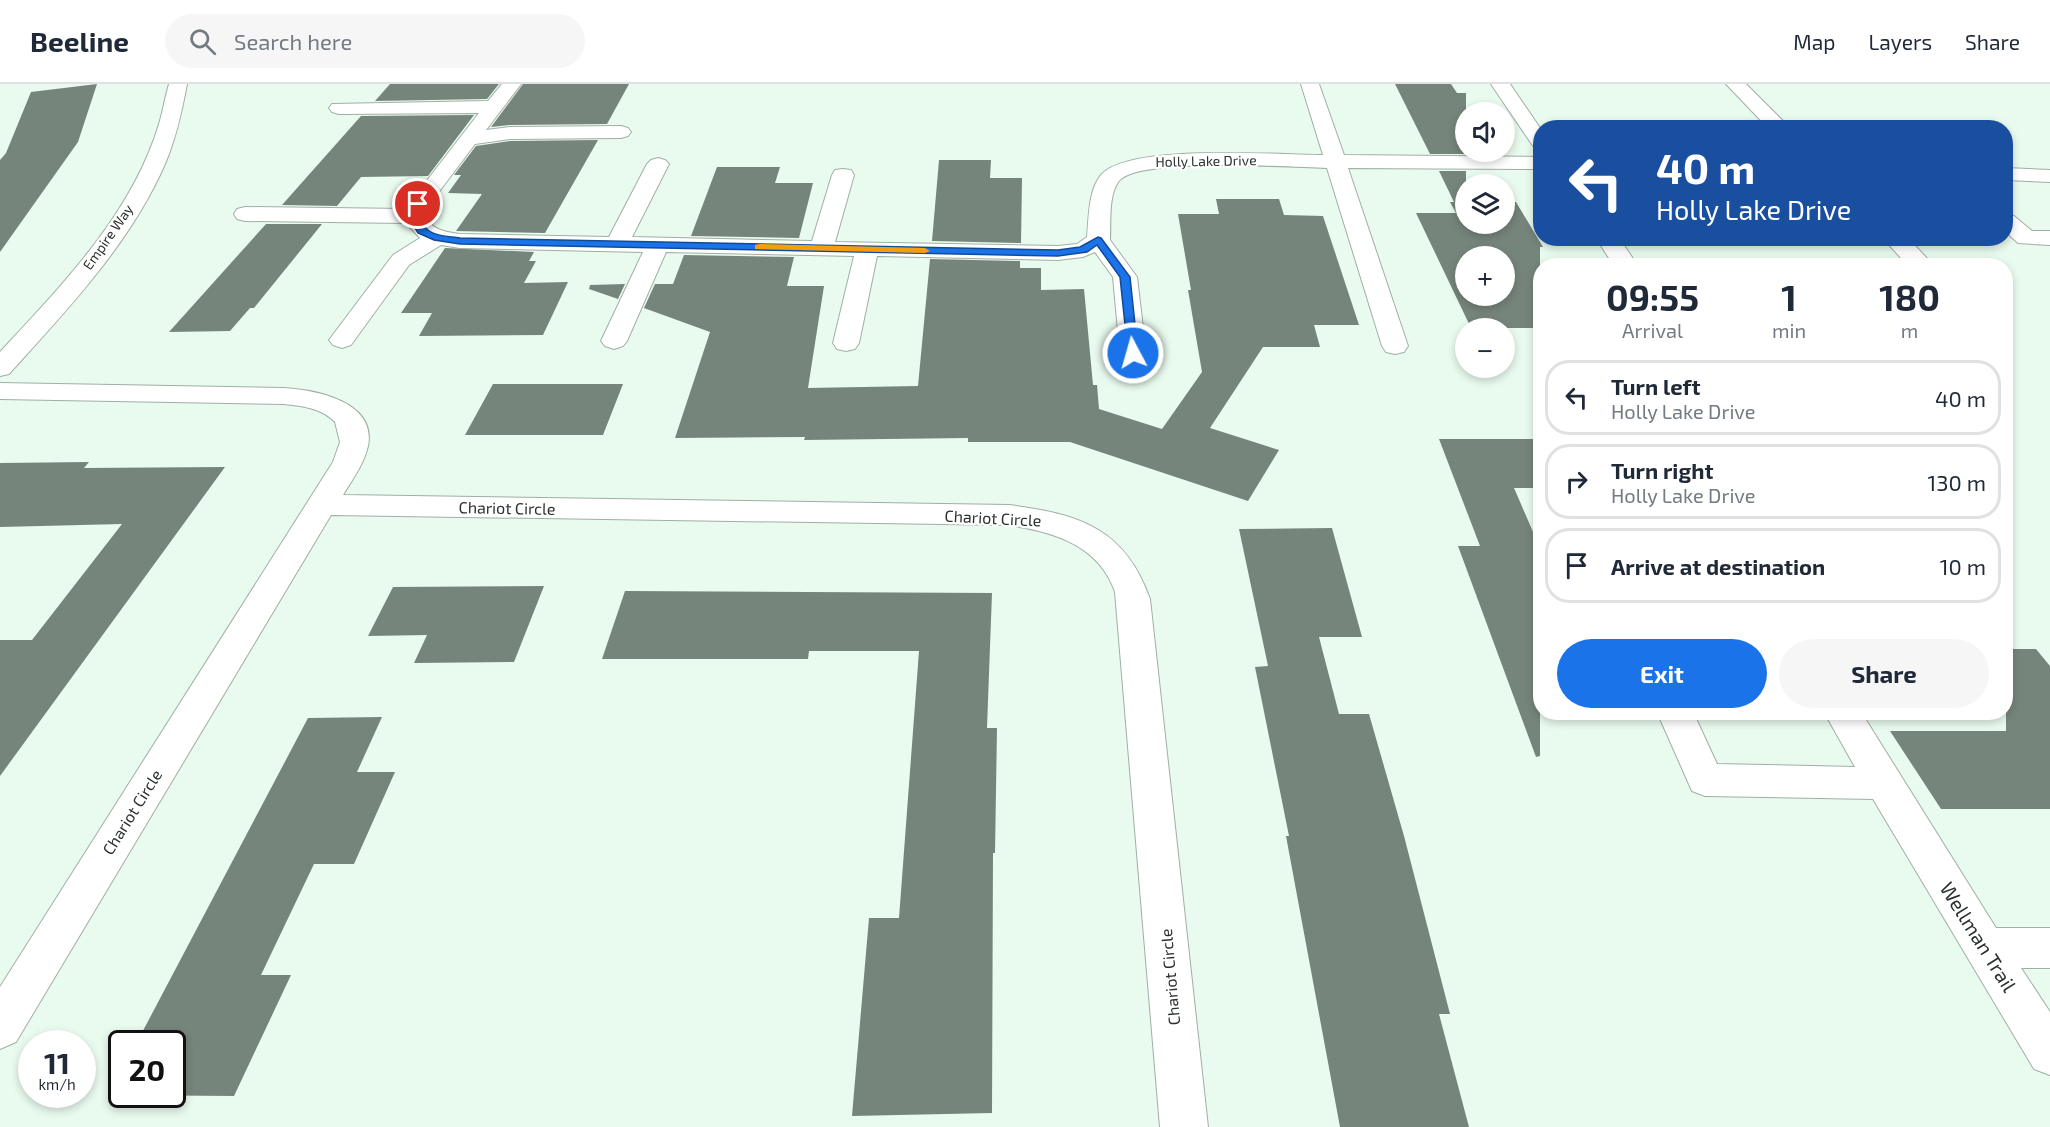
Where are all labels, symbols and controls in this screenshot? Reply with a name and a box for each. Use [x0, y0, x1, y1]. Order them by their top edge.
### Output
search box [165, 14, 585, 68]
text: Beeline [30, 24, 129, 58]
icon: search [186, 25, 219, 58]
text: Search here [234, 28, 352, 54]
text: Map [1793, 29, 1835, 54]
text: Layers [1868, 29, 1932, 54]
text: Share [1965, 29, 2020, 54]
map controls [1455, 102, 1515, 378]
button: sound [1455, 102, 1515, 162]
text: 40 m [1656, 142, 1755, 192]
icon: left [1557, 144, 1635, 222]
street label: Holly Lake Drive [1155, 151, 1257, 170]
button: layers [1455, 174, 1515, 234]
pin [392, 178, 443, 229]
icon: arrive [401, 187, 434, 220]
text: Holly Lake Drive [1656, 193, 1851, 225]
street label: Empire Way [79, 200, 137, 273]
button: + [1455, 246, 1515, 306]
text: 09:55 [1606, 275, 1699, 318]
text: 1 [1781, 275, 1797, 318]
text: 180 [1879, 275, 1940, 318]
button: − [1455, 318, 1515, 378]
text: Arrival [1622, 318, 1683, 342]
text: min [1772, 318, 1806, 342]
text: m [1901, 318, 1918, 342]
position arrow [1101, 321, 1165, 385]
text: Turn left [1611, 373, 1700, 399]
icon: left [1560, 381, 1593, 414]
text: 40 m [1935, 385, 1986, 411]
text: Holly Lake Drive [1611, 399, 1756, 423]
text: Turn right [1611, 457, 1713, 483]
icon: right [1560, 465, 1593, 498]
text: 130 m [1928, 469, 1986, 495]
text: Holly Lake Drive [1611, 483, 1756, 507]
street label: Chariot Circle [458, 497, 556, 518]
street label: Chariot Circle [944, 505, 1042, 530]
icon: arrive [1560, 549, 1593, 582]
text: Arrive at destination [1611, 553, 1825, 579]
text: 10 m [1940, 553, 1986, 579]
button: Exit [1557, 639, 1767, 708]
button: Share [1779, 639, 1989, 708]
street label: Chariot Circle [98, 766, 165, 858]
street label: Wellman Trail [1936, 877, 2022, 996]
street label: Chariot Circle [1156, 928, 1183, 1026]
speed limit sign: 20 [108, 1030, 186, 1108]
text: 11 [44, 1044, 70, 1080]
text: km/h [38, 1075, 76, 1093]

